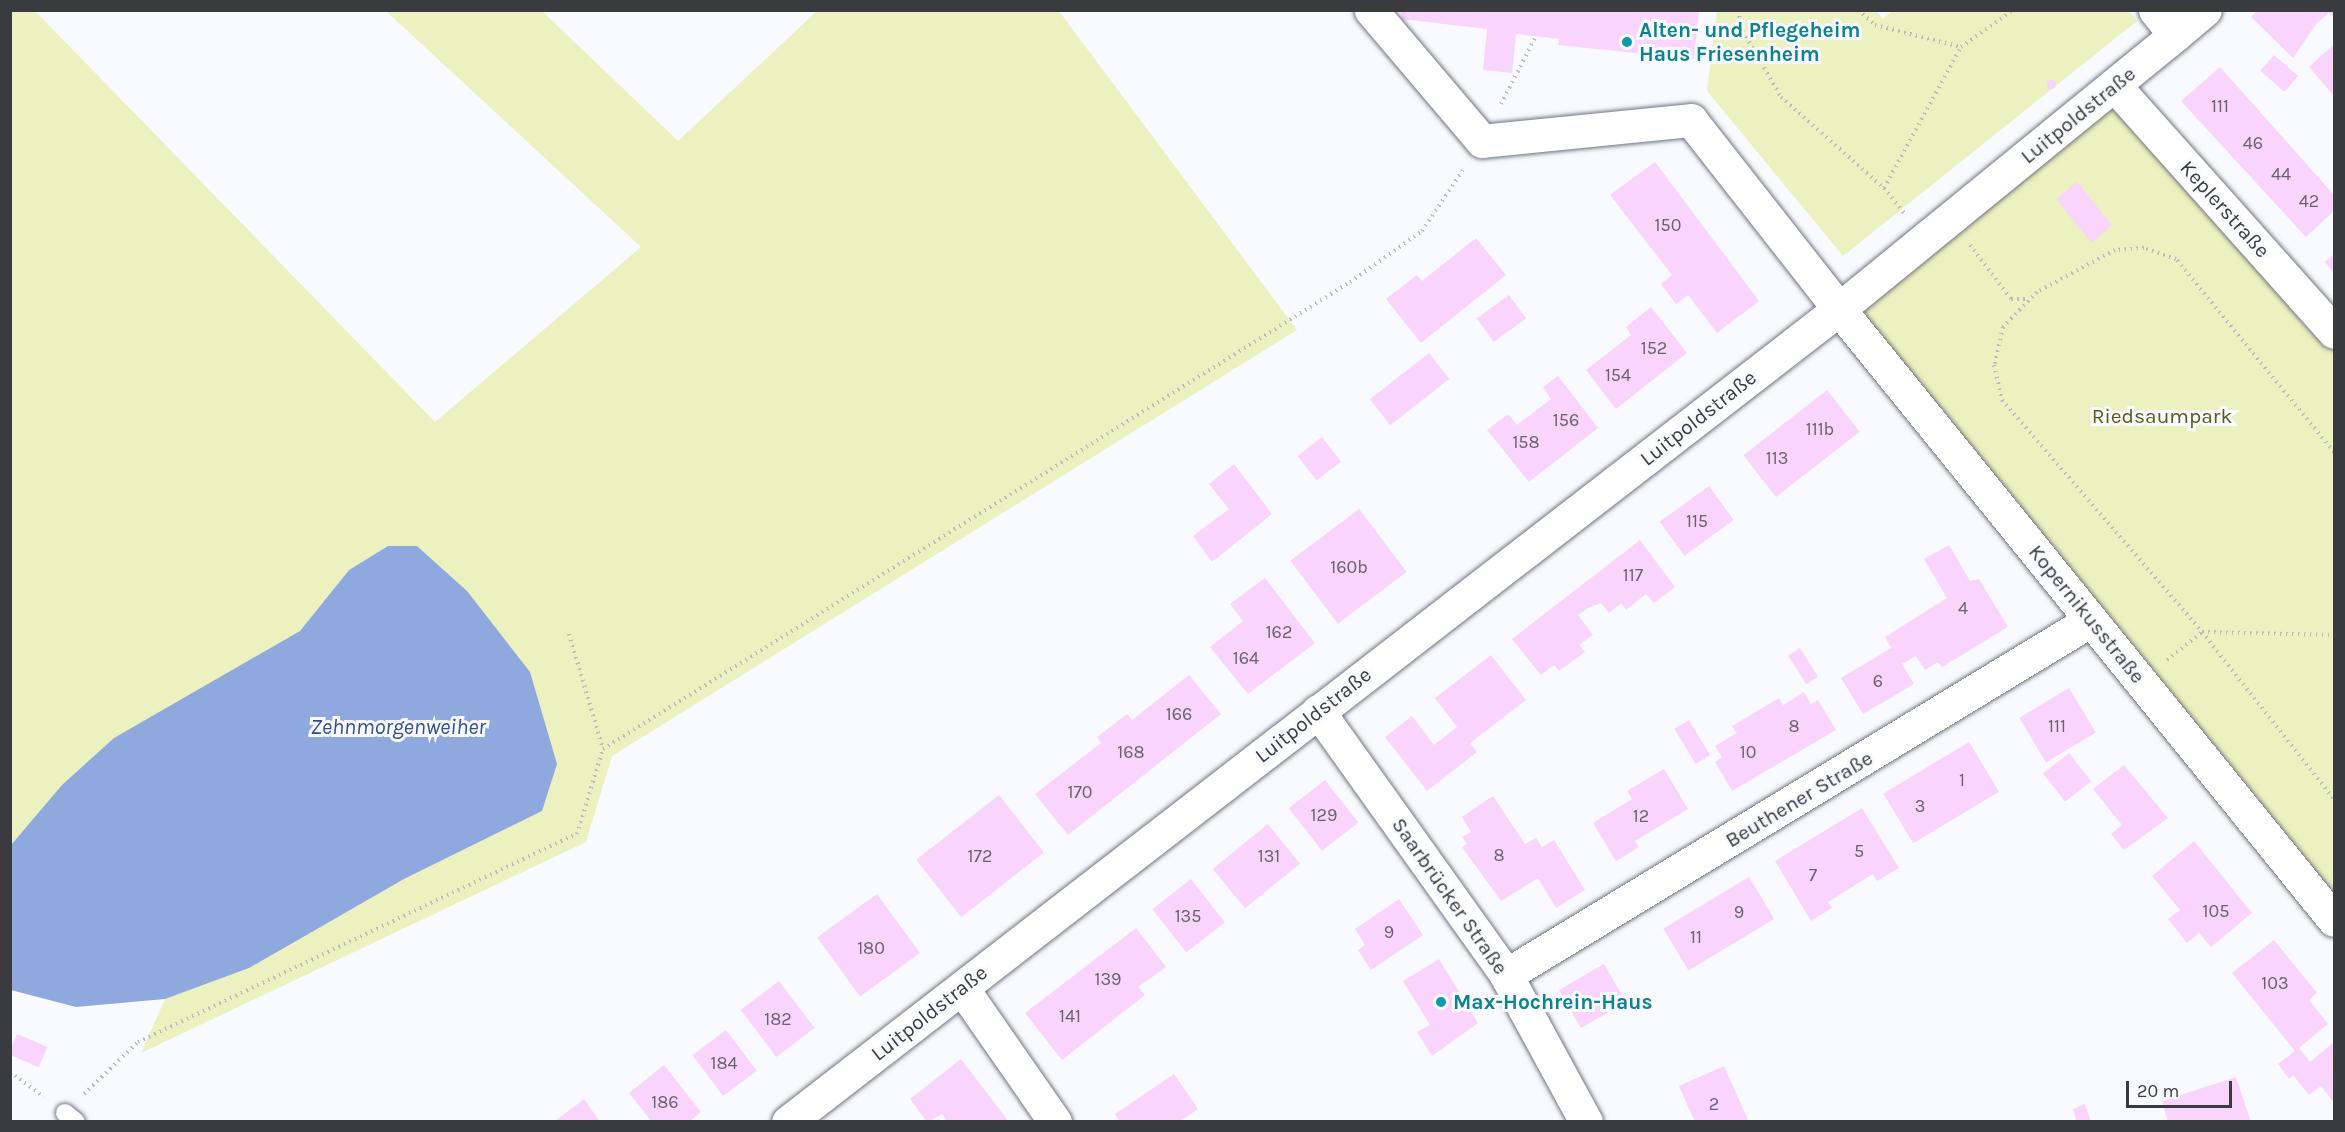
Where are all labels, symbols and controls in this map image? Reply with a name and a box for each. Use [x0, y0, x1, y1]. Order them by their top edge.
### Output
place label: Alten- und Pflegeheim Haus Friesenheim [1639, 17, 1860, 67]
marker: Alten- und Pflegeheim Haus Friesenheim [1620, 35, 1634, 49]
street label: Luitpoldstraße [2015, 61, 2141, 169]
house number: 111 [2211, 95, 2229, 117]
house number: 46 [2243, 132, 2263, 154]
street label: Keplerstraße [2175, 155, 2275, 263]
house number: 44 [2271, 163, 2291, 185]
house number: 42 [2299, 190, 2319, 212]
house number: 150 [1655, 214, 1681, 236]
house number: 152 [1641, 337, 1667, 359]
house number: 154 [1605, 364, 1631, 386]
street label: Luitpoldstraße [1635, 365, 1761, 471]
park label: Riedsaumpark [2092, 403, 2232, 429]
house number: 156 [1553, 409, 1579, 431]
house number: 111b [1806, 418, 1834, 440]
house number: 158 [1512, 431, 1540, 453]
house number: 113 [1766, 447, 1788, 469]
house number: 115 [1686, 510, 1708, 532]
street label: Kopernikusstraße [2023, 540, 2151, 688]
house number: 160b [1330, 556, 1368, 578]
house number: 117 [1623, 564, 1643, 586]
house number: 4 [1958, 597, 1968, 619]
house number: 162 [1266, 621, 1292, 643]
house number: 164 [1233, 647, 1259, 669]
street label: Luitpoldstraße [1250, 662, 1376, 768]
house number: 6 [1873, 670, 1883, 692]
house number: 166 [1166, 703, 1192, 725]
water label: Zehnmorgenweiher [310, 715, 486, 741]
house number: 8 [1788, 715, 1800, 737]
house number: 111 [2048, 715, 2066, 737]
house number: 168 [1117, 741, 1145, 763]
house number: 10 [1740, 741, 1756, 763]
street label: Beuthener Straße [1721, 745, 1877, 853]
house number: 1 [1959, 769, 1965, 791]
house number: 170 [1067, 781, 1093, 803]
house number: 3 [1915, 795, 1925, 817]
house number: 129 [1311, 804, 1337, 826]
house number: 12 [1633, 805, 1649, 827]
street label: Saarbrücker Straße [1386, 813, 1514, 979]
house number: 5 [1854, 840, 1864, 862]
house number: 8 [1493, 844, 1505, 866]
house number: 172 [968, 845, 992, 867]
house number: 131 [1258, 845, 1280, 867]
house number: 7 [1809, 864, 1817, 886]
house number: 105 [2203, 900, 2229, 922]
house number: 9 [1734, 901, 1744, 923]
house number: 135 [1175, 905, 1201, 927]
house number: 9 [1384, 921, 1394, 943]
house number: 11 [1690, 926, 1702, 948]
house number: 180 [857, 937, 885, 959]
street label: Luitpoldstraße [866, 960, 992, 1066]
house number: 139 [1094, 968, 1122, 990]
house number: 103 [2261, 972, 2289, 994]
place label: Max-Hochrein-Haus [1453, 989, 1653, 1015]
marker: Max-Hochrein-Haus [1434, 995, 1448, 1009]
house number: 141 [1059, 1005, 1081, 1027]
house number: 182 [764, 1008, 792, 1030]
house number: 184 [710, 1052, 738, 1074]
scale bar [2129, 1069, 2236, 1107]
text: 20 m [2137, 1080, 2179, 1102]
house number: 186 [651, 1091, 679, 1113]
house number: 2 [1709, 1093, 1719, 1115]

